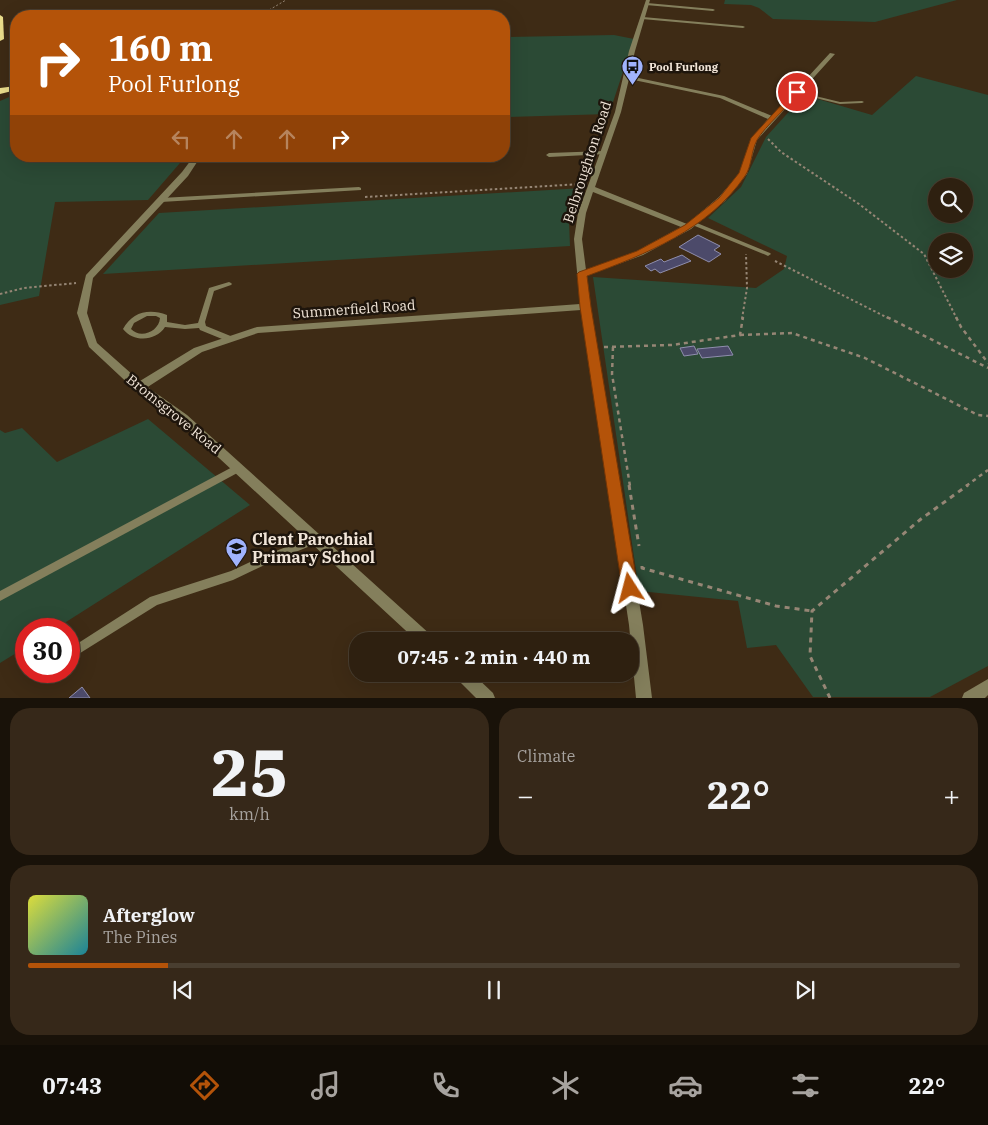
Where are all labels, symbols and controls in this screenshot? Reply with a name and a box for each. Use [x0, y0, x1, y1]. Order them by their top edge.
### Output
text: 160 m [108, 25, 213, 71]
icon: right [25, 30, 90, 95]
bus stop icon: Pool Furlong [621, 55, 645, 86]
place label: Pool Furlong [649, 60, 719, 74]
text: Pool Furlong [108, 69, 240, 98]
pin [776, 71, 818, 113]
icon: arrive [783, 78, 811, 106]
street label: Belbroughton Road [559, 98, 615, 225]
icon: left [167, 125, 195, 153]
icon: ahead [220, 125, 248, 153]
icon: ahead [273, 125, 301, 153]
icon: right [326, 125, 354, 153]
map controls [928, 178, 973, 278]
button: search [928, 178, 973, 223]
button: layers [928, 233, 973, 278]
street label: Summerfield Road [292, 296, 417, 322]
street label: Bromsgrove Road [123, 370, 225, 458]
place label: Clent Parochial Primary School [252, 529, 375, 567]
school or university icon: Clent Parochial Primary School [224, 536, 248, 567]
position arrow [603, 561, 655, 613]
speed limit sign: 30 [15, 618, 80, 683]
text: 07:45 · 2 min · 440 m [398, 645, 590, 669]
text: 25 [210, 729, 289, 814]
text: Climate [517, 746, 575, 766]
text: 22° [707, 770, 770, 819]
text: − [517, 777, 534, 814]
text: + [943, 777, 960, 814]
text: km/h [229, 804, 270, 824]
text: Afterglow [103, 903, 195, 927]
text: The Pines [103, 927, 177, 947]
icon: previous [169, 976, 197, 1004]
icon: pause [480, 976, 508, 1004]
icon: next [791, 976, 819, 1004]
icon: directions [187, 1068, 222, 1103]
icon: music [308, 1068, 343, 1103]
icon: phone [428, 1068, 463, 1103]
icon: climate [548, 1068, 583, 1103]
icon: car [668, 1068, 703, 1103]
icon: filters [788, 1068, 823, 1103]
text: 07:43 [43, 1071, 102, 1100]
text: 22° [909, 1071, 945, 1100]

